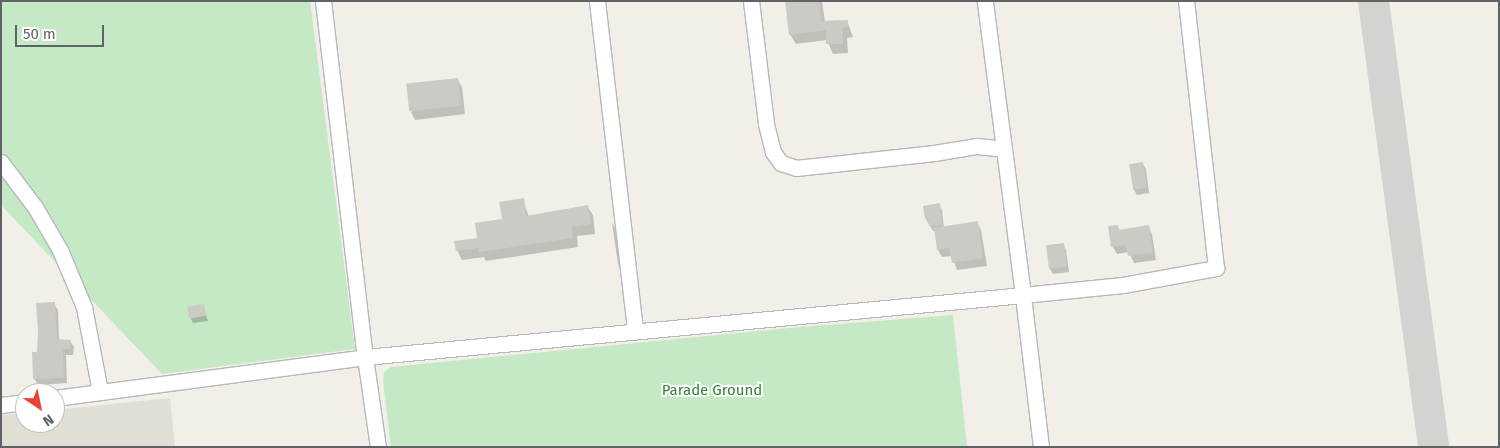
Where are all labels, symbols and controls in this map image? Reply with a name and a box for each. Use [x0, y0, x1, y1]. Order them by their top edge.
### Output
scale bar [18, 15, 106, 47]
text: 50 m [23, 25, 56, 43]
park label: Parade Ground [662, 382, 762, 400]
north arrow [15, 383, 65, 433]
text: N [40, 410, 57, 430]

